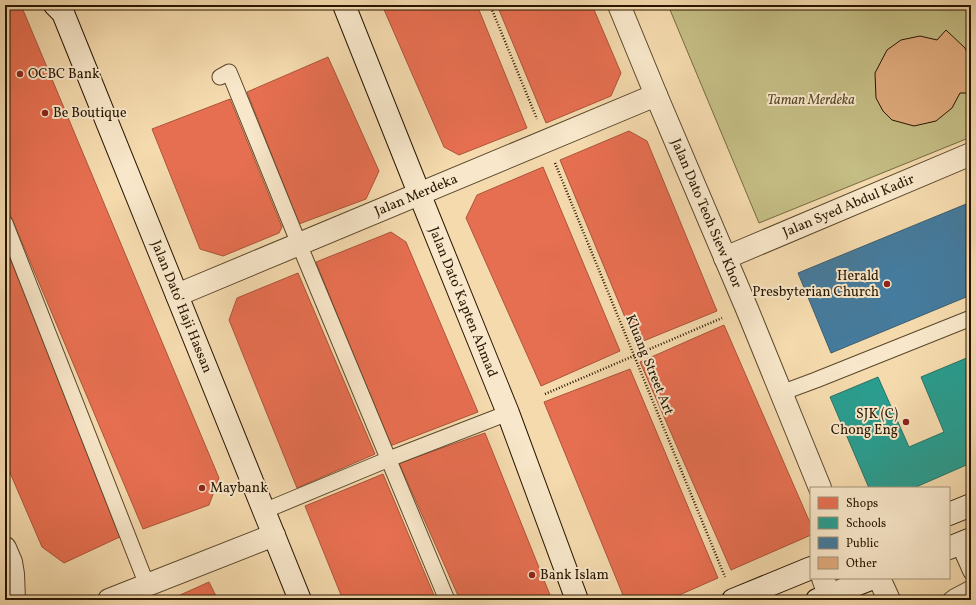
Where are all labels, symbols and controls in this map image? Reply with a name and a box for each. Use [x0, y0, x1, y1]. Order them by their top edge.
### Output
place label: OCBC Bank [28, 65, 100, 84]
marker: OCBC Bank [15, 69, 25, 79]
park label: Taman Merdeka [767, 91, 855, 110]
place label: Be Boutique [53, 104, 127, 123]
marker: Be Boutique [40, 108, 50, 118]
street label: Jalan Dato Teoh Siew Khor [666, 136, 747, 291]
street label: Jalan Merdeka [372, 169, 460, 221]
street label: Jalan Syed Abdul Kadir [780, 170, 917, 242]
street label: Jalan Dato' Kapten Ahmad [424, 224, 502, 380]
street label: Jalan Dato' Haji Hassan [146, 238, 217, 376]
place label: Herald Presbyterian Church [752, 267, 879, 302]
marker: Herald Presbyterian Church [882, 279, 892, 289]
street label: Kluang Street Art [620, 312, 678, 418]
place label: SJK (C) Chong Eng [831, 405, 898, 440]
marker: SJK (C) Chong Eng [901, 417, 911, 427]
place label: Maybank [210, 479, 268, 498]
marker: Maybank [197, 483, 207, 493]
legend [810, 487, 950, 579]
text: Shops [846, 496, 878, 512]
text: Schools [846, 516, 886, 532]
text: Public [846, 536, 879, 552]
text: Other [846, 556, 877, 572]
place label: Bank Islam [540, 566, 609, 585]
marker: Bank Islam [527, 570, 537, 580]

